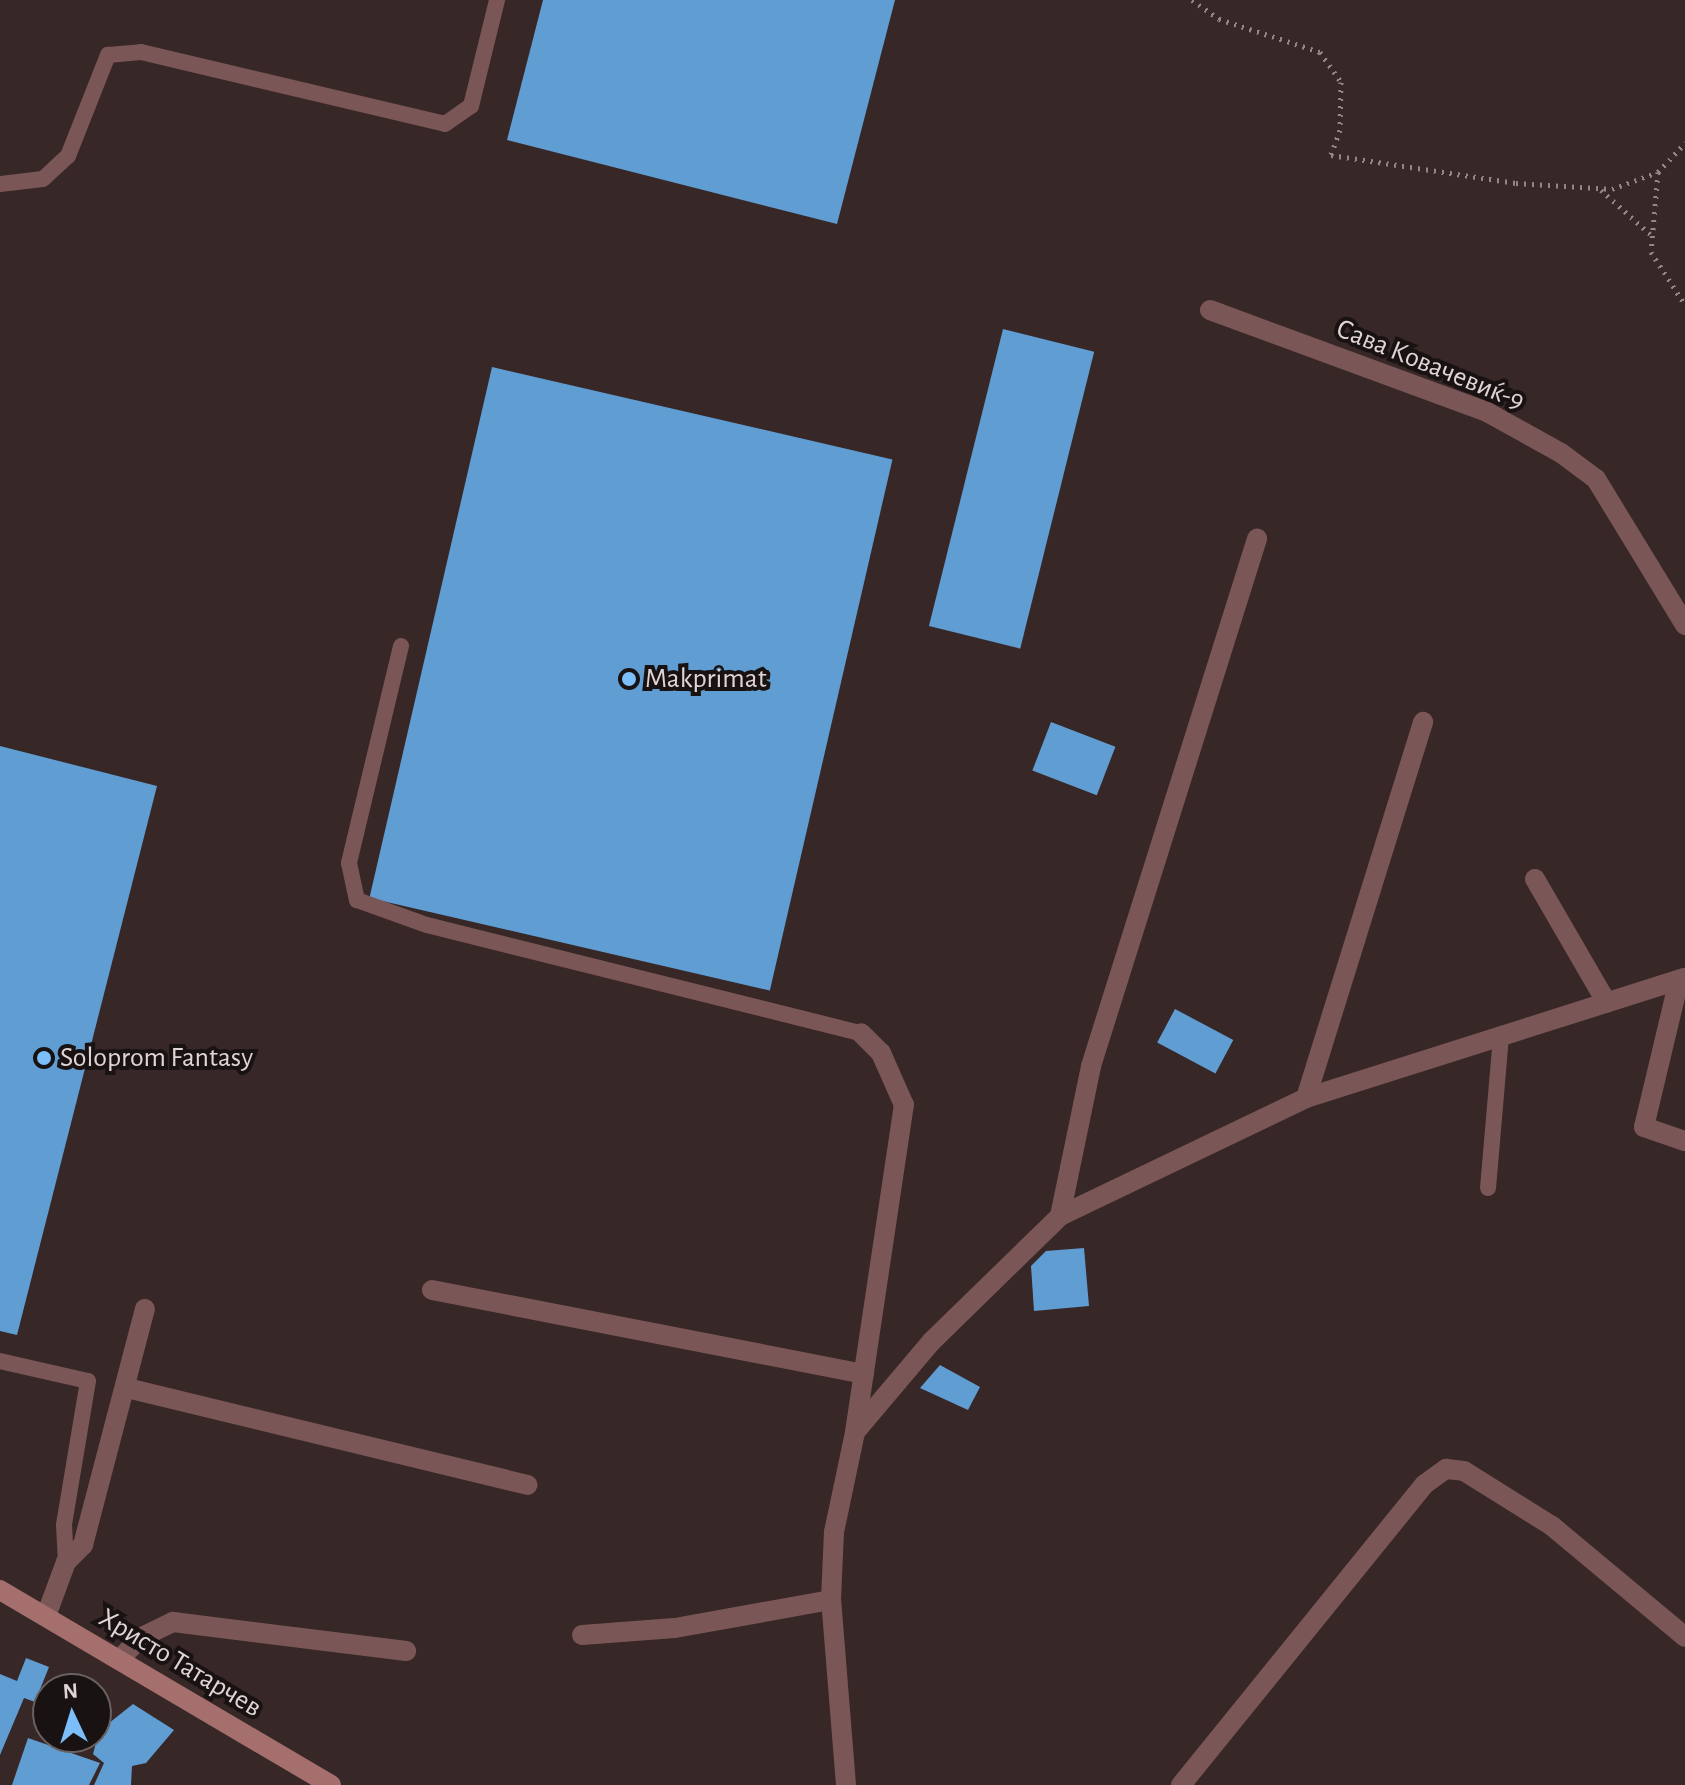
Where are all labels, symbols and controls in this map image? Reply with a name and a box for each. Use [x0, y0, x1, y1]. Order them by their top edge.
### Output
street label: Сава Ковачевиќ-9 [1331, 312, 1529, 418]
place label: Makprimat [645, 662, 767, 696]
marker: Makprimat [620, 670, 638, 688]
place label: Soloprom Fantasy [60, 1041, 253, 1075]
marker: Soloprom Fantasy [35, 1049, 53, 1067]
street label: Христо Татарчев [93, 1601, 267, 1725]
north arrow [32, 1673, 112, 1753]
text: N [62, 1680, 79, 1703]

